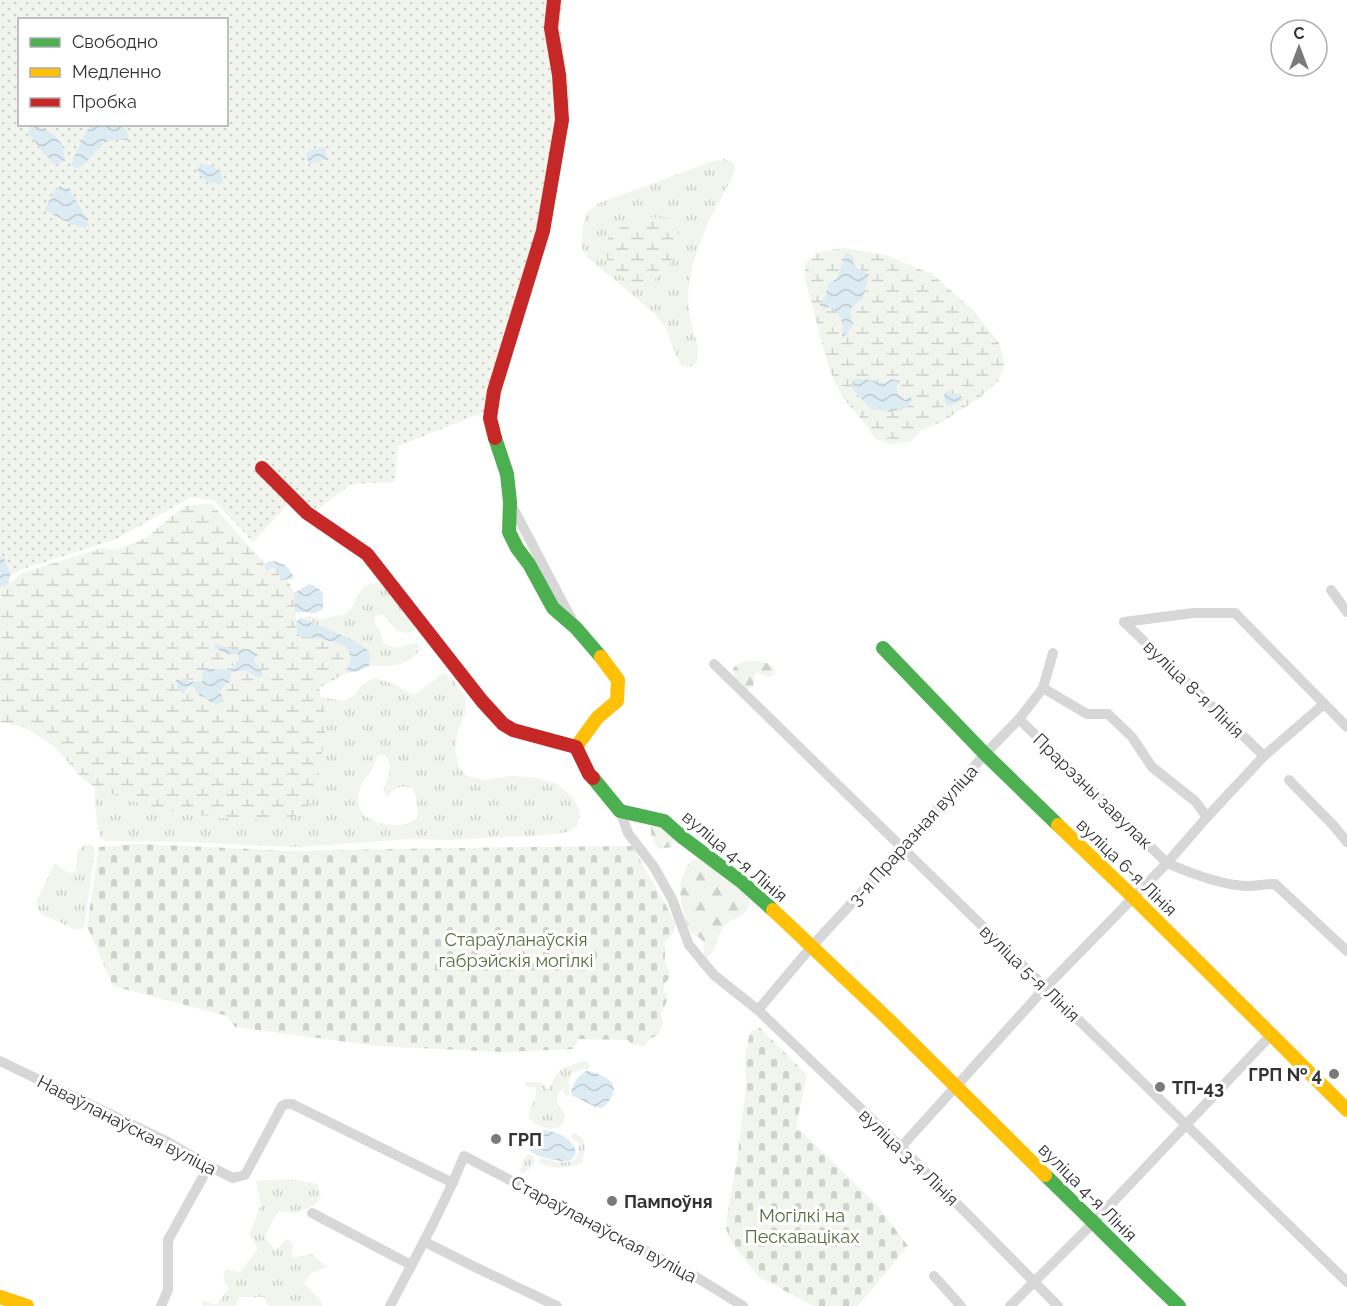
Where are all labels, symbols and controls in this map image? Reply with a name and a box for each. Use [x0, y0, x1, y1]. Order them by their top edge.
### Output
legend [18, 18, 228, 126]
north arrow [1269, 18, 1329, 78]
text: С [1294, 24, 1305, 43]
text: Свободно [72, 31, 158, 52]
text: Медленно [72, 61, 161, 82]
text: Пробка [72, 91, 137, 112]
street label: вуліца 8-я Лінія [1139, 636, 1249, 742]
street label: Прарэзны завулак [1029, 729, 1157, 853]
street label: 3-я Праразная вуліца [844, 760, 982, 910]
street label: вуліца 4-я Лінія [678, 806, 792, 906]
street label: вуліца 6-я Лінія [1072, 814, 1182, 920]
street label: вуліца 5-я Лінія [976, 920, 1084, 1026]
park label: Стараўланаўскія габрэйскія могілкі [438, 929, 594, 971]
place label: ГРП № 4 [1248, 1064, 1322, 1085]
marker: ГРП № 4 [1327, 1067, 1341, 1081]
street label: Наваўланаўская вуліца [34, 1071, 220, 1179]
place label: ТП-43 [1172, 1077, 1224, 1098]
marker: ТП-43 [1153, 1080, 1167, 1094]
street label: вуліца 3-я Лінія [855, 1104, 963, 1210]
place label: ГРП [508, 1129, 542, 1150]
marker: ГРП [489, 1132, 503, 1146]
street label: вуліца 4-я Лінія [1034, 1138, 1142, 1246]
street label: Стараўланаўская вуліца [508, 1171, 700, 1287]
place label: Пампоўня [624, 1191, 713, 1212]
marker: Пампоўня [605, 1194, 619, 1208]
park label: Могілкі на Пескаваціках [745, 1205, 859, 1247]

